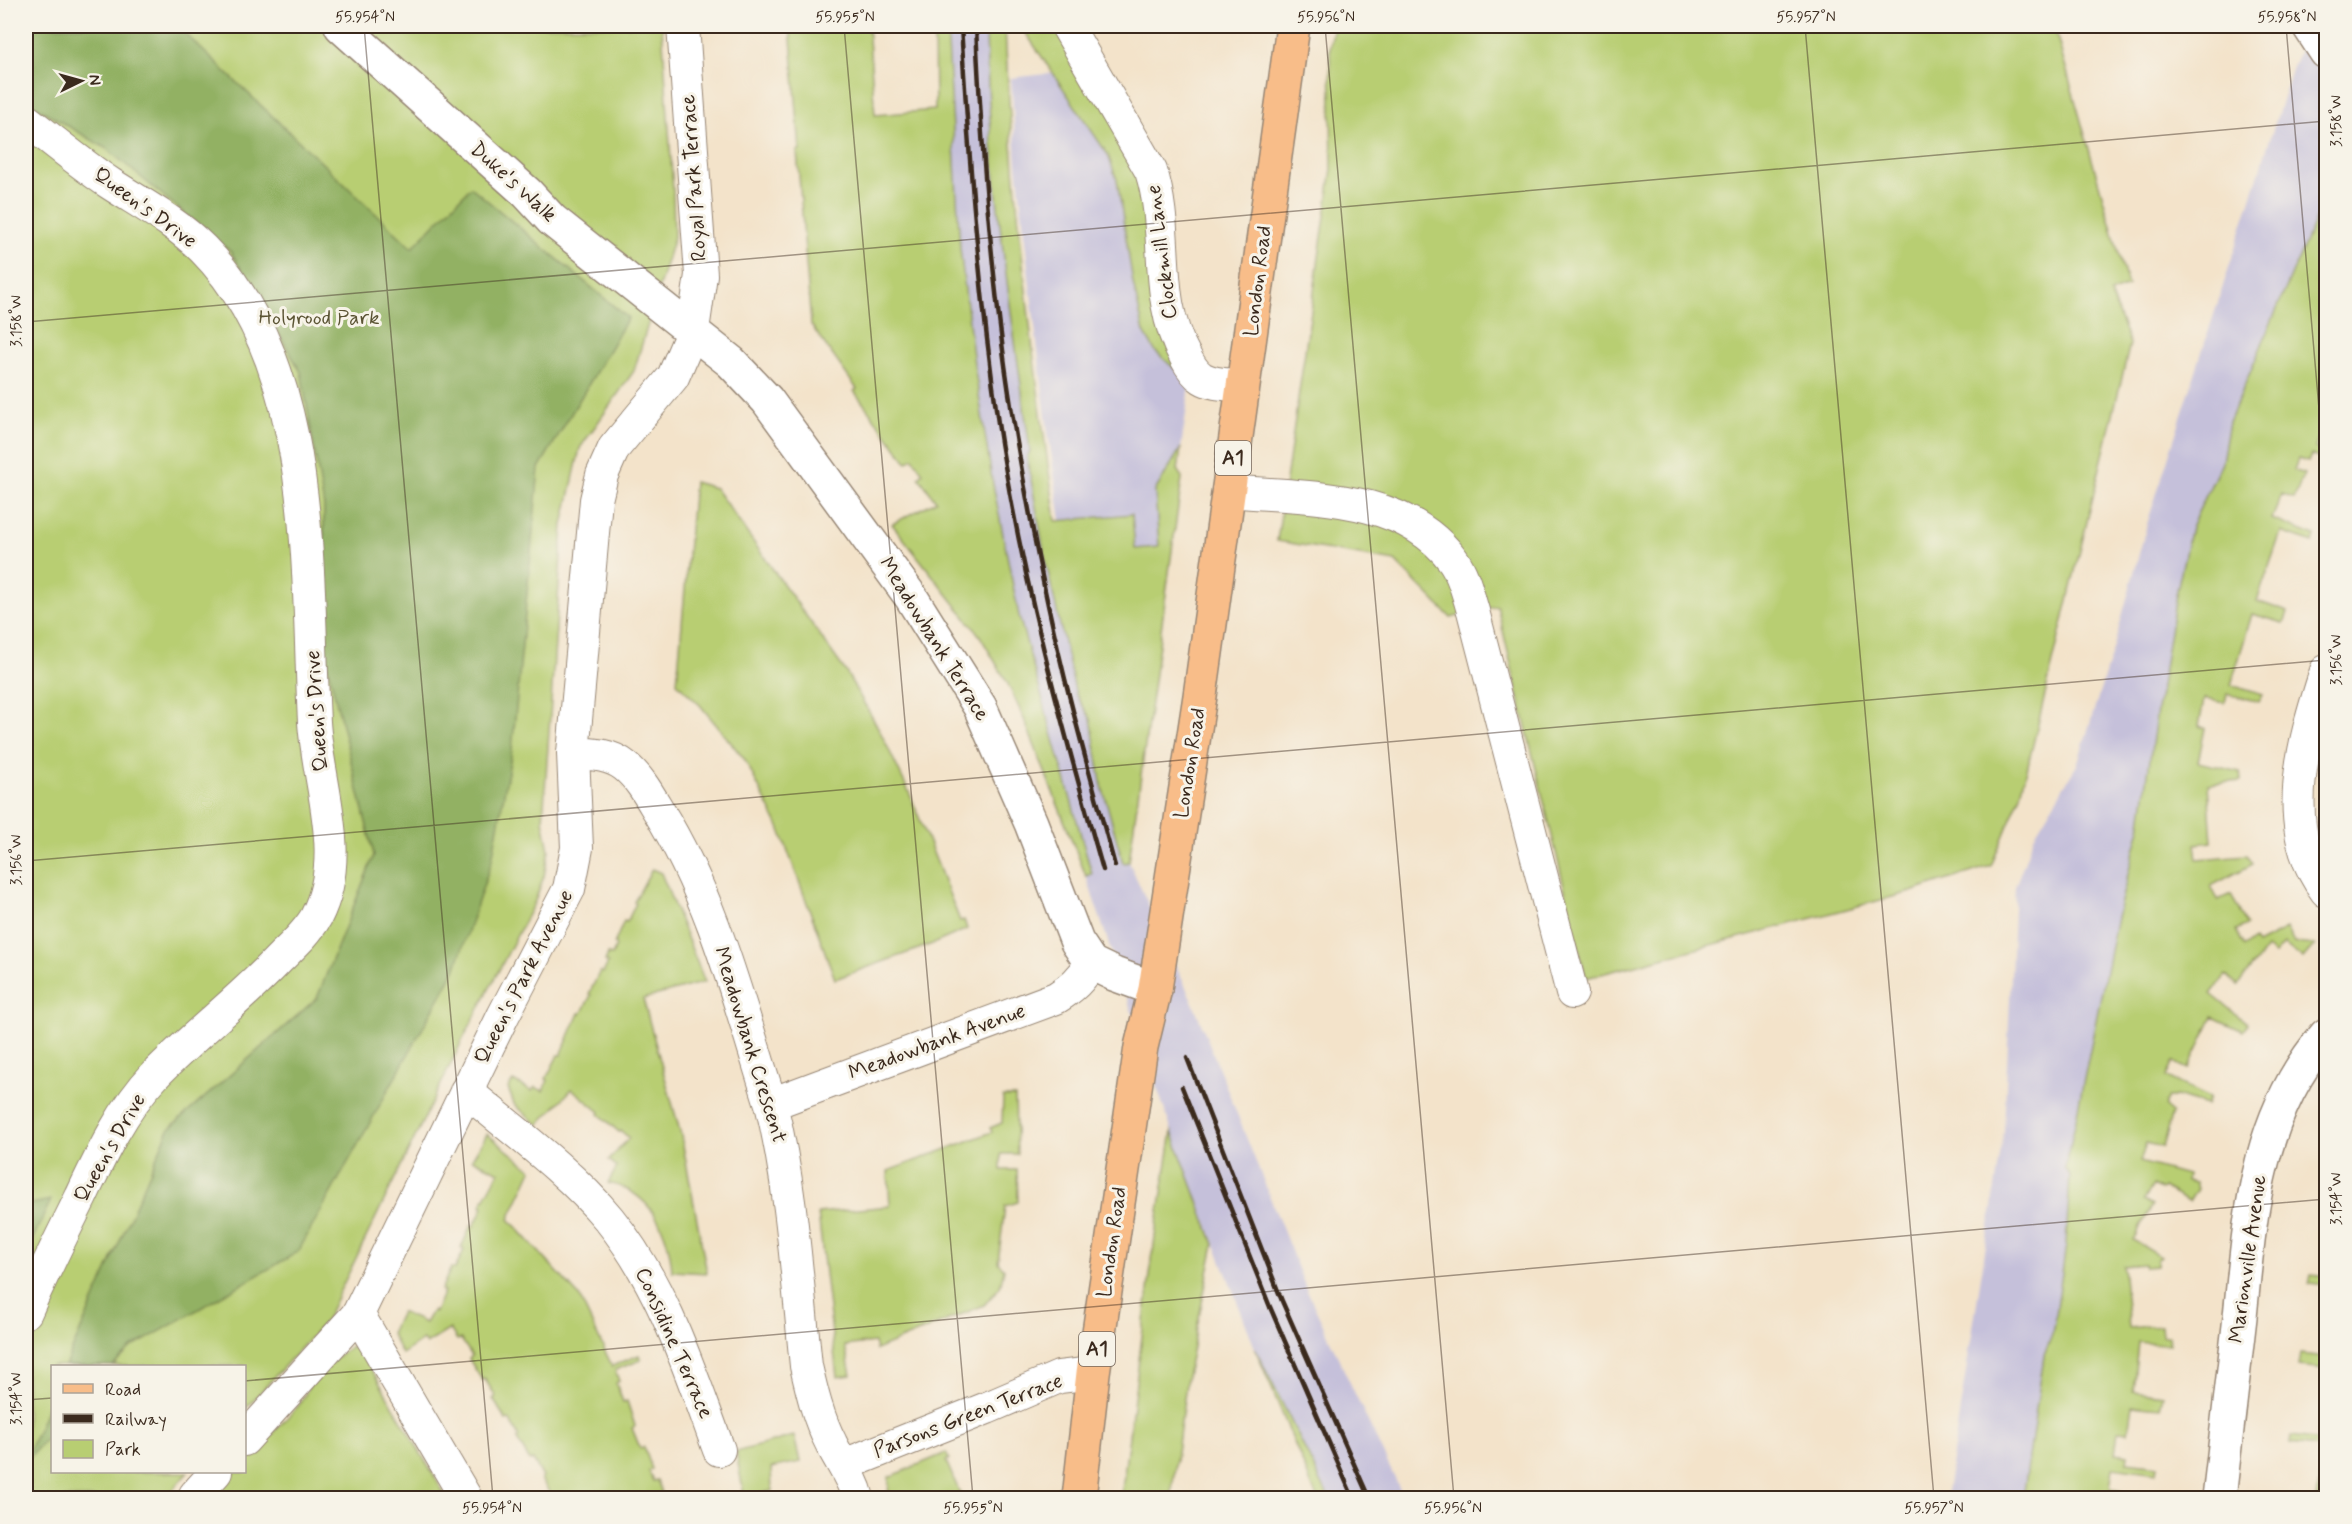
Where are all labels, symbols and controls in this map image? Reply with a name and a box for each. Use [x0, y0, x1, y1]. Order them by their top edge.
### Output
text: 55.954°N [335, 8, 395, 28]
text: 55.955°N [815, 8, 875, 28]
text: 55.956°N [1297, 8, 1355, 28]
text: 55.957°N [1776, 8, 1836, 28]
text: 55.958°N [2257, 8, 2317, 28]
north arrow [51, 51, 111, 111]
text: N [84, 74, 105, 86]
street label: Royal Park Terrace [674, 93, 714, 262]
text: 3.158°W [2327, 95, 2347, 147]
street label: Duke's Walk [464, 136, 563, 229]
street label: Queen's Drive [87, 161, 203, 255]
street label: Clockmill Lane [1140, 183, 1184, 321]
street label: London Road [1237, 224, 1279, 338]
text: 3.158°W [7, 295, 27, 347]
park label: Holyrood Park [258, 304, 380, 332]
road number: A1 [1215, 441, 1251, 475]
street label: Meadowbank Terrace [872, 552, 996, 726]
text: 3.156°W [2327, 635, 2347, 685]
street label: Queen's Drive [299, 649, 335, 773]
street label: London Road [1167, 706, 1213, 820]
text: 3.156°W [7, 835, 27, 885]
street label: Queen's Park Avenue [468, 885, 580, 1069]
street label: Meadowbank Crescent [707, 943, 793, 1147]
street label: Meadowbank Avenue [845, 997, 1029, 1087]
street label: Queen's Drive [67, 1088, 153, 1208]
street label: Marionville Avenue [2222, 1173, 2274, 1345]
text: 3.154°W [2327, 1173, 2347, 1225]
street label: London Road [1090, 1185, 1134, 1299]
street label: Considine Terrace [628, 1263, 720, 1423]
road number: A1 [1079, 1332, 1115, 1366]
legend [51, 1365, 246, 1473]
street label: Parsons Green Terrace [869, 1367, 1067, 1465]
text: 3.154°W [7, 1373, 27, 1425]
text: Road [105, 1378, 141, 1402]
text: Railway [105, 1408, 167, 1432]
text: Park [105, 1438, 141, 1462]
text: 55.954°N [462, 1499, 522, 1519]
text: 55.955°N [943, 1499, 1003, 1519]
text: 55.956°N [1424, 1499, 1482, 1519]
text: 55.957°N [1904, 1499, 1964, 1519]

